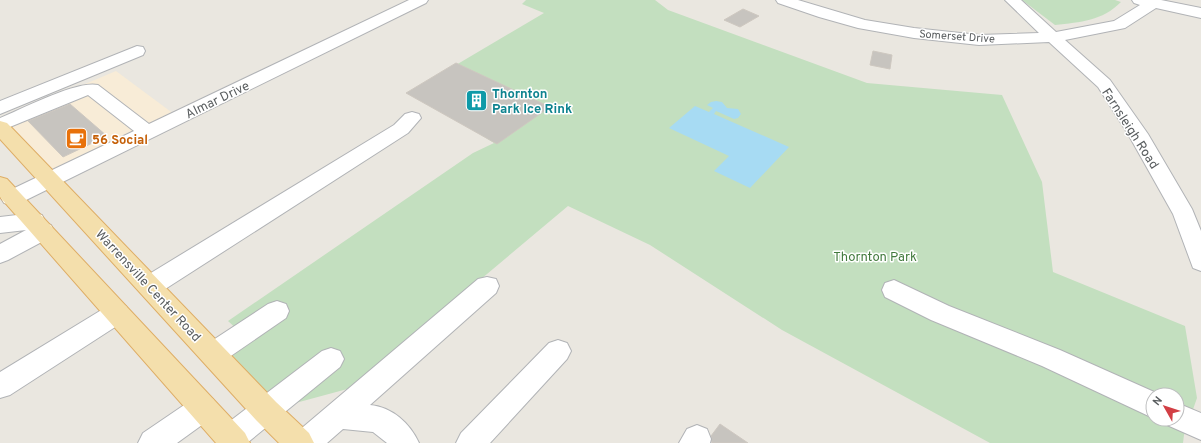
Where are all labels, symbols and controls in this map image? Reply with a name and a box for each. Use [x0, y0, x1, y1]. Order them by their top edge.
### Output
street label: Somerset Drive [919, 27, 995, 47]
street label: Almar Drive [183, 78, 252, 123]
street label: Farnsleigh Road [1097, 86, 1161, 173]
building icon: Thornton Park Ice Rink [464, 87, 490, 113]
place label: Thornton Park Ice Rink [492, 87, 572, 118]
cafe icon: 56 Social [63, 126, 89, 152]
place label: 56 Social [92, 133, 148, 149]
street label: Warrensville Center Road [91, 227, 204, 346]
park label: Thornton Park [833, 250, 917, 266]
north arrow [1145, 387, 1185, 427]
text: N [1150, 394, 1166, 409]

